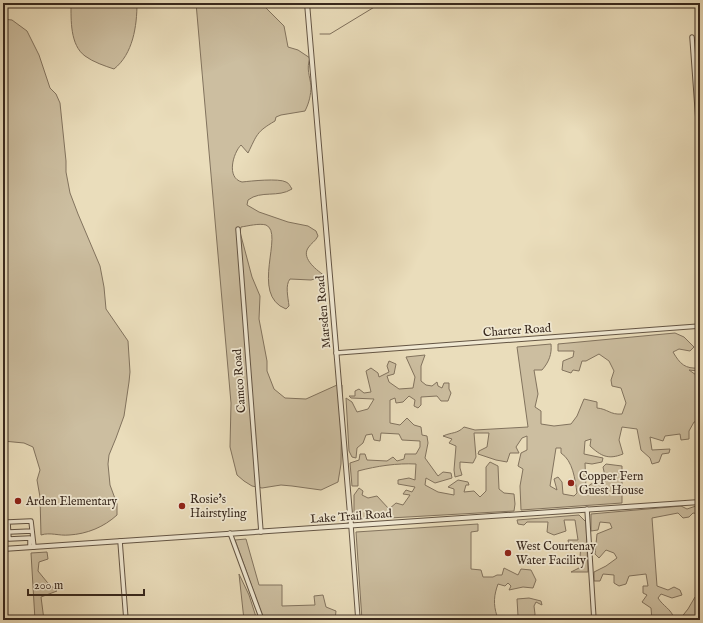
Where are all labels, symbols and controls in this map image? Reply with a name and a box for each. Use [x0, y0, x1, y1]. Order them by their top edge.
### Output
street label: Marsden Road [313, 274, 334, 349]
street label: Charter Road [482, 321, 552, 340]
street label: Camco Road [230, 348, 249, 414]
place label: Copper Fern Guest House [579, 469, 644, 498]
marker: Copper Fern Guest House [566, 478, 576, 488]
place label: Rosie's Hairstyling [190, 492, 247, 521]
place label: Arden Elementary [25, 494, 117, 509]
marker: Arden Elementary [13, 496, 23, 506]
marker: Rosie's Hairstyling [177, 501, 187, 511]
street label: Lake Trail Road [310, 506, 393, 527]
place label: West Courtenay Water Facility [516, 539, 596, 568]
marker: West Courtenay Water Facility [503, 548, 513, 558]
scale bar [28, 571, 144, 597]
text: 200 m [34, 578, 63, 593]

